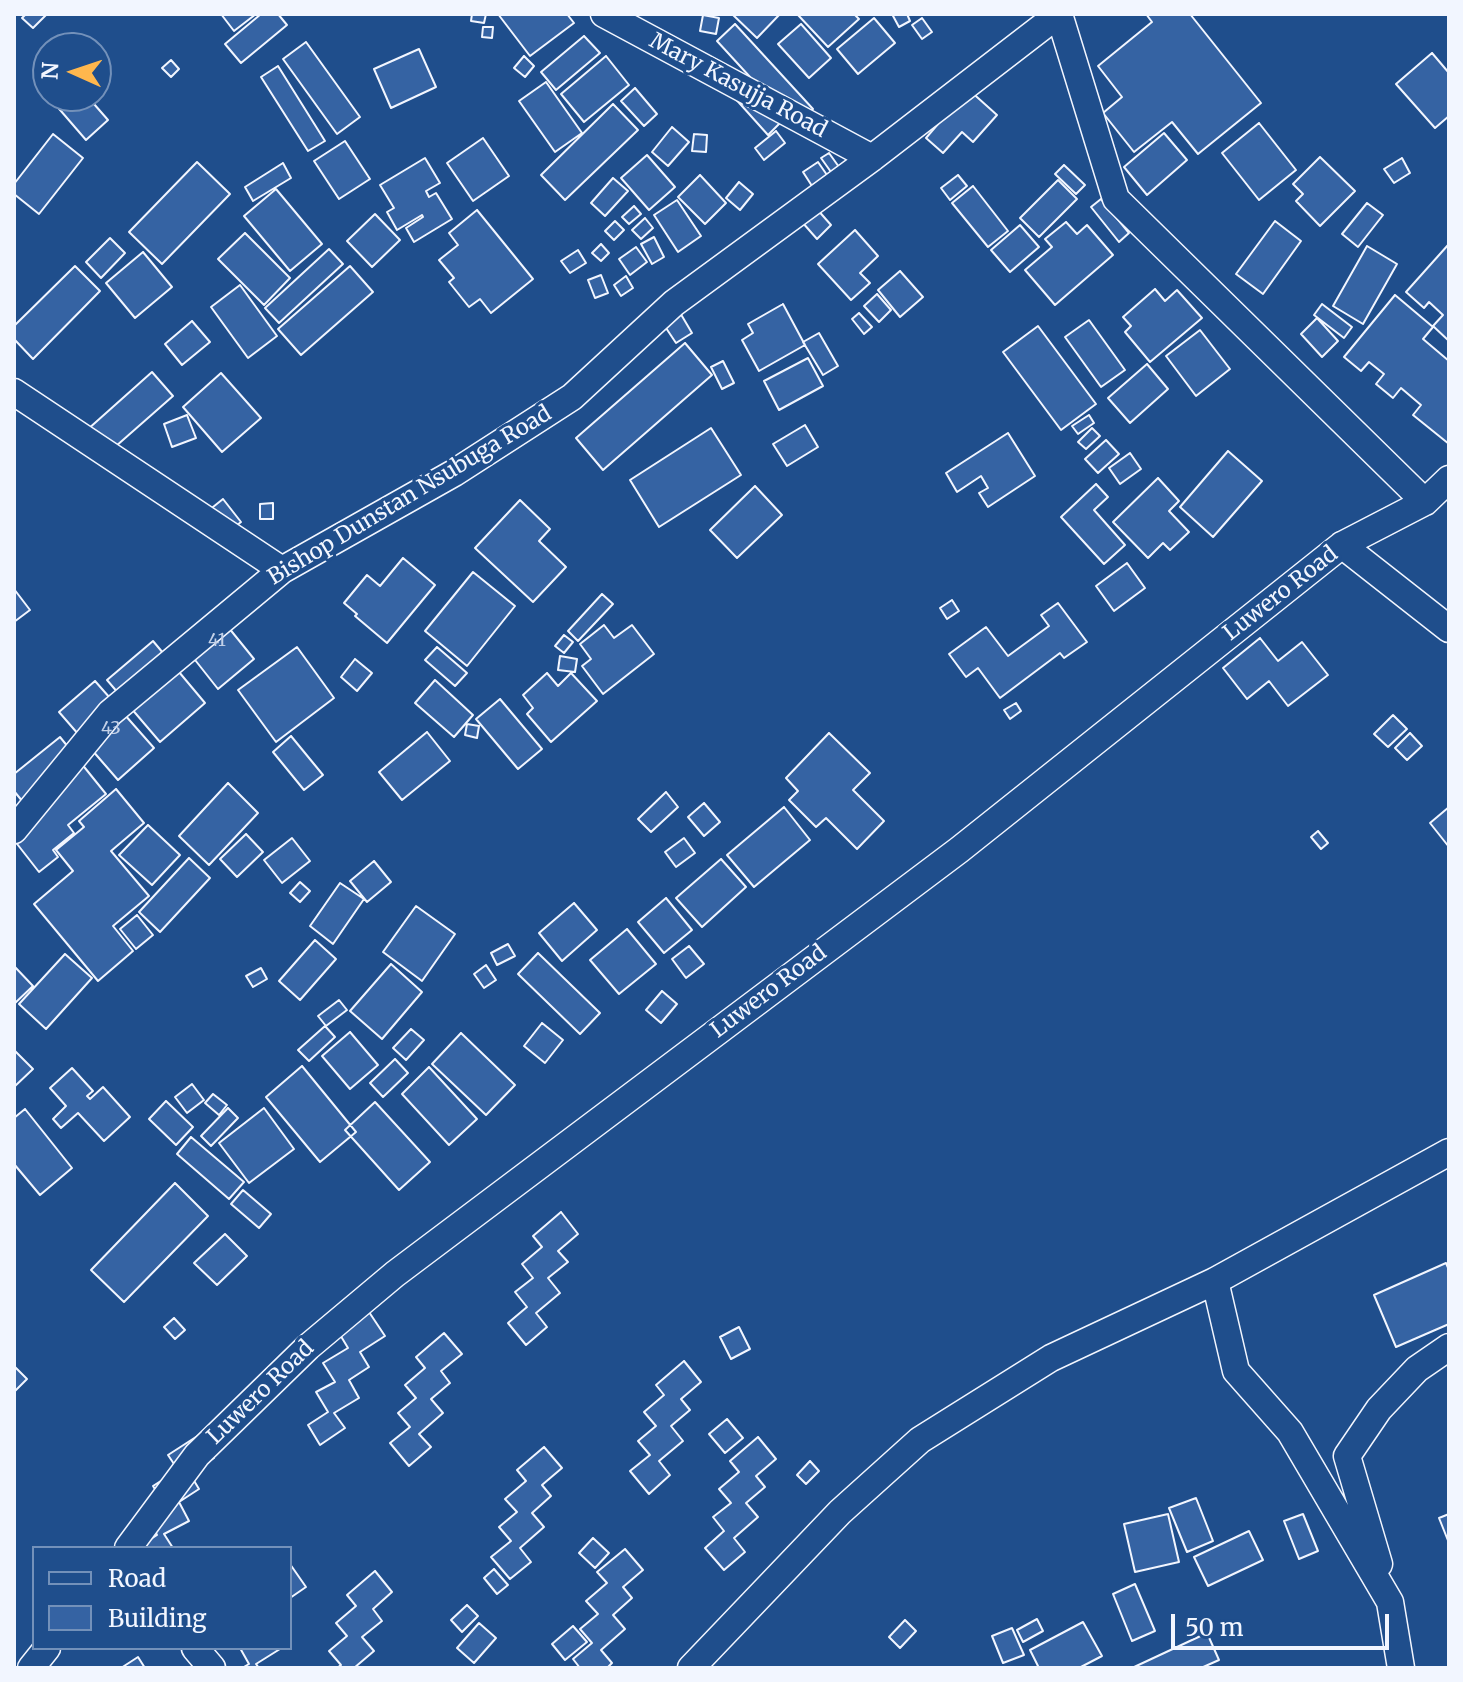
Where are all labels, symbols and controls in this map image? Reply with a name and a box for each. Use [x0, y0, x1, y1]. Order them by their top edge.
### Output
street label: Mary Kasujja Road [645, 28, 831, 144]
north arrow [32, 32, 112, 112]
text: N [36, 61, 64, 80]
street label: Bishop Dunstan Nsubuga Road [264, 401, 556, 591]
street label: Luwero Road [1219, 541, 1343, 647]
house number: 41 [208, 630, 226, 652]
house number: 43 [101, 718, 121, 740]
street label: Luwero Road [706, 940, 832, 1044]
street label: Luwero Road [202, 1336, 320, 1450]
legend [32, 1546, 292, 1650]
text: Road [108, 1563, 166, 1594]
scale bar [1175, 1598, 1393, 1648]
text: Building [108, 1603, 207, 1634]
text: 50 m [1185, 1612, 1244, 1643]

